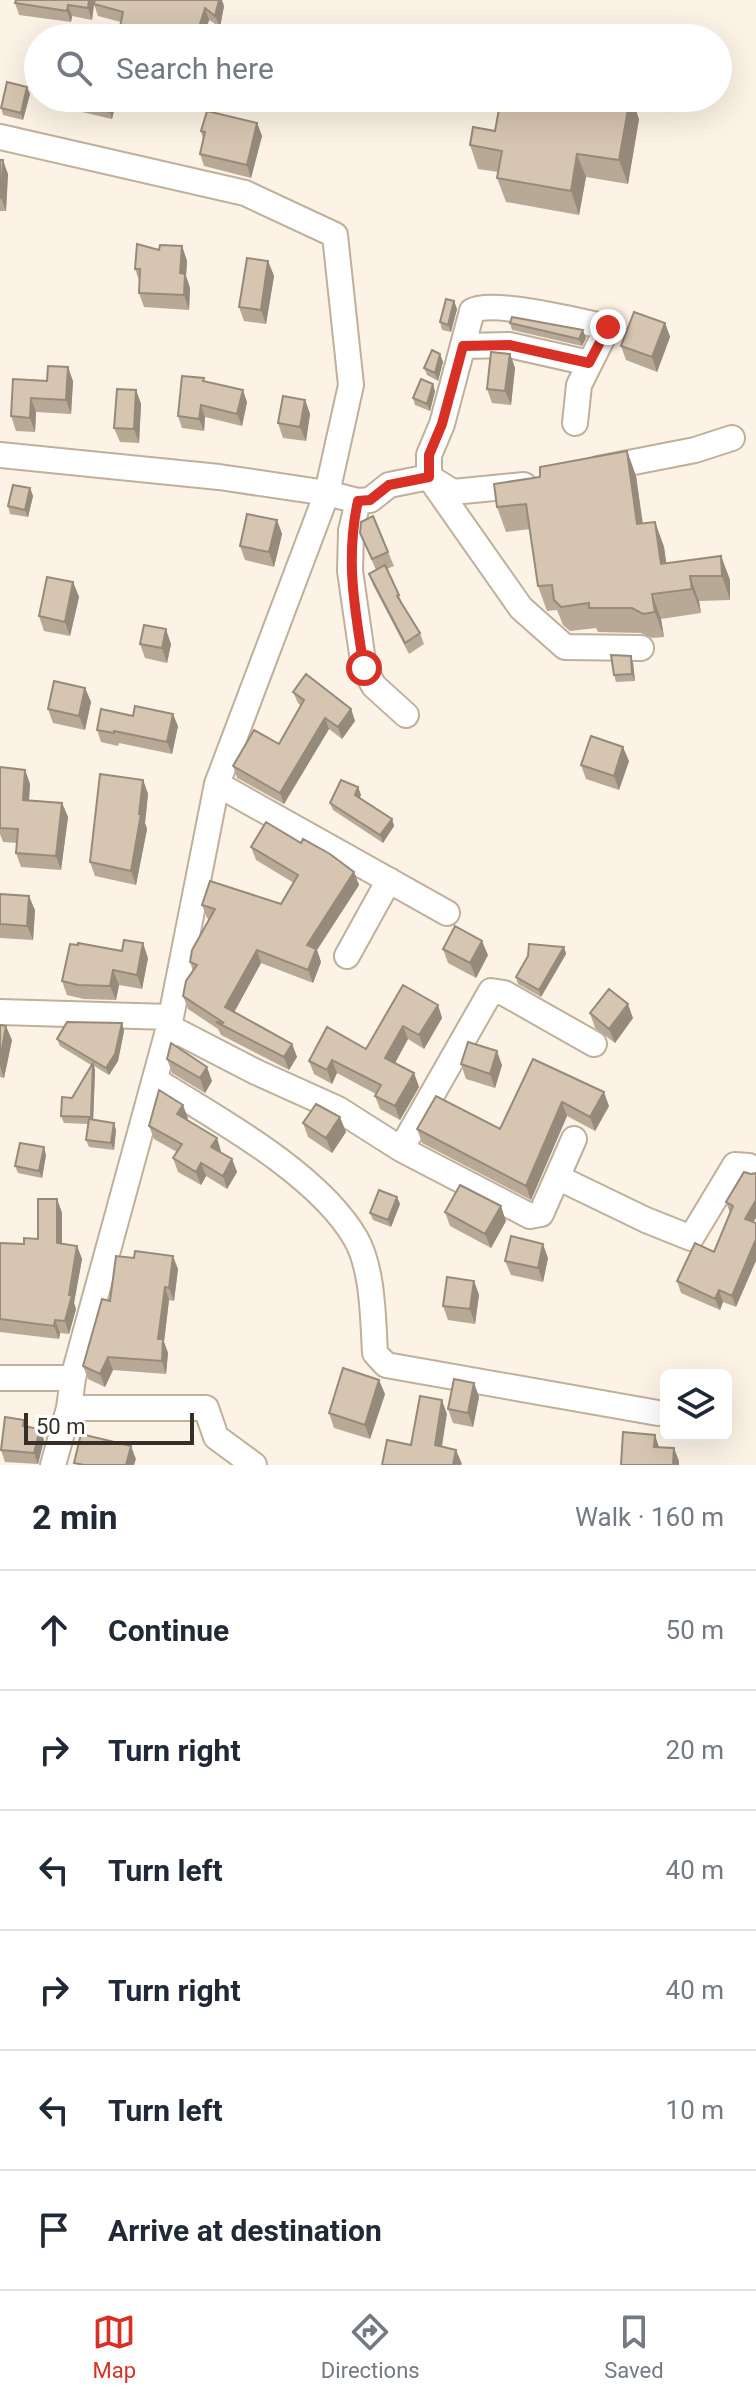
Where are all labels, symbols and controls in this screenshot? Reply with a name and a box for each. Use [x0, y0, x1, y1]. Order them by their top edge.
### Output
search box [24, 24, 732, 112]
icon: search [52, 46, 96, 90]
text: Search here [116, 51, 274, 86]
route end [590, 309, 626, 345]
route start [346, 650, 382, 686]
map controls [660, 1369, 732, 1441]
button: layers [660, 1369, 732, 1441]
scale bar [24, 1409, 194, 1445]
text: 50 m [36, 1414, 85, 1439]
text: 2 min [32, 1497, 117, 1537]
text: Walk · 160 m [575, 1502, 724, 1532]
icon: ahead [32, 1608, 76, 1652]
text: Continue [108, 1613, 229, 1648]
text: 50 m [666, 1615, 724, 1645]
icon: right [32, 1728, 76, 1772]
text: Turn right [108, 1733, 241, 1768]
text: 20 m [666, 1735, 724, 1765]
icon: left [32, 1848, 76, 1892]
text: Turn left [108, 1853, 223, 1888]
text: 40 m [666, 1855, 724, 1885]
icon: right [32, 1968, 76, 2012]
text: Turn right [108, 1973, 241, 2008]
text: 40 m [666, 1975, 724, 2005]
icon: left [32, 2088, 76, 2132]
text: Turn left [108, 2093, 223, 2128]
text: 10 m [666, 2095, 724, 2125]
icon: arrive [32, 2208, 76, 2252]
text: Arrive at destination [108, 2213, 382, 2248]
tab: Map [92, 2310, 136, 2383]
tab: Directions [321, 2310, 420, 2383]
tab: Saved [604, 2310, 664, 2383]

